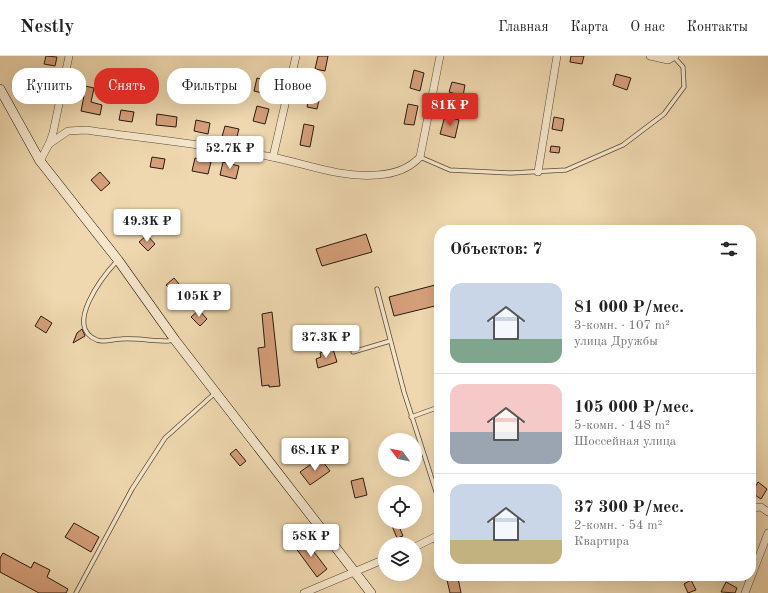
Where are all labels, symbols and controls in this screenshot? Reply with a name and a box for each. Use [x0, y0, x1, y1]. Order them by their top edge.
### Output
text: Nestly [20, 18, 74, 37]
text: Главная [498, 20, 548, 34]
text: Карта [570, 20, 608, 34]
text: О нас [630, 20, 665, 34]
text: Контакты [687, 20, 748, 34]
chip: Купить [12, 68, 86, 104]
chip: Снять [94, 68, 159, 104]
chip: Фильтры [167, 68, 251, 104]
chip: Новое [259, 68, 326, 104]
pin: 81K ₽ [422, 93, 478, 127]
text: 81K ₽ [431, 99, 469, 112]
pin: 52.7K ₽ [193, 136, 267, 170]
text: 52.7K ₽ [205, 142, 255, 155]
pin: 49.3K ₽ [110, 209, 184, 243]
text: 49.3K ₽ [122, 215, 172, 228]
icon: filters [718, 238, 740, 260]
text: Объектов: 7 [450, 241, 542, 258]
pin: 105K ₽ [166, 284, 232, 318]
text: 105K ₽ [176, 290, 222, 303]
icon: home [482, 299, 530, 347]
text: 81 000 ₽/мес. [574, 299, 684, 316]
text: 3-комн. · 107 m² [574, 319, 670, 332]
pin: 37.3K ₽ [289, 325, 363, 359]
text: 37.3K ₽ [301, 331, 351, 344]
text: улица Дружбы [574, 335, 658, 348]
text: 105 000 ₽/мес. [574, 399, 694, 416]
icon: home [482, 400, 530, 448]
text: 5-комн. · 148 m² [574, 419, 670, 432]
north arrow [378, 433, 422, 477]
map controls [378, 433, 422, 581]
text: Шоссейная улица [574, 435, 676, 448]
pin: 68.1K ₽ [278, 438, 352, 472]
text: 68.1K ₽ [290, 444, 340, 457]
button: locate [378, 485, 422, 529]
text: 37 300 ₽/мес. [574, 499, 684, 516]
icon: home [482, 500, 530, 548]
text: 2-комн. · 54 m² [574, 519, 662, 532]
pin: 58K ₽ [283, 524, 339, 558]
text: 58K ₽ [292, 530, 330, 543]
text: Квартира [574, 535, 629, 548]
button: layers [378, 537, 422, 581]

